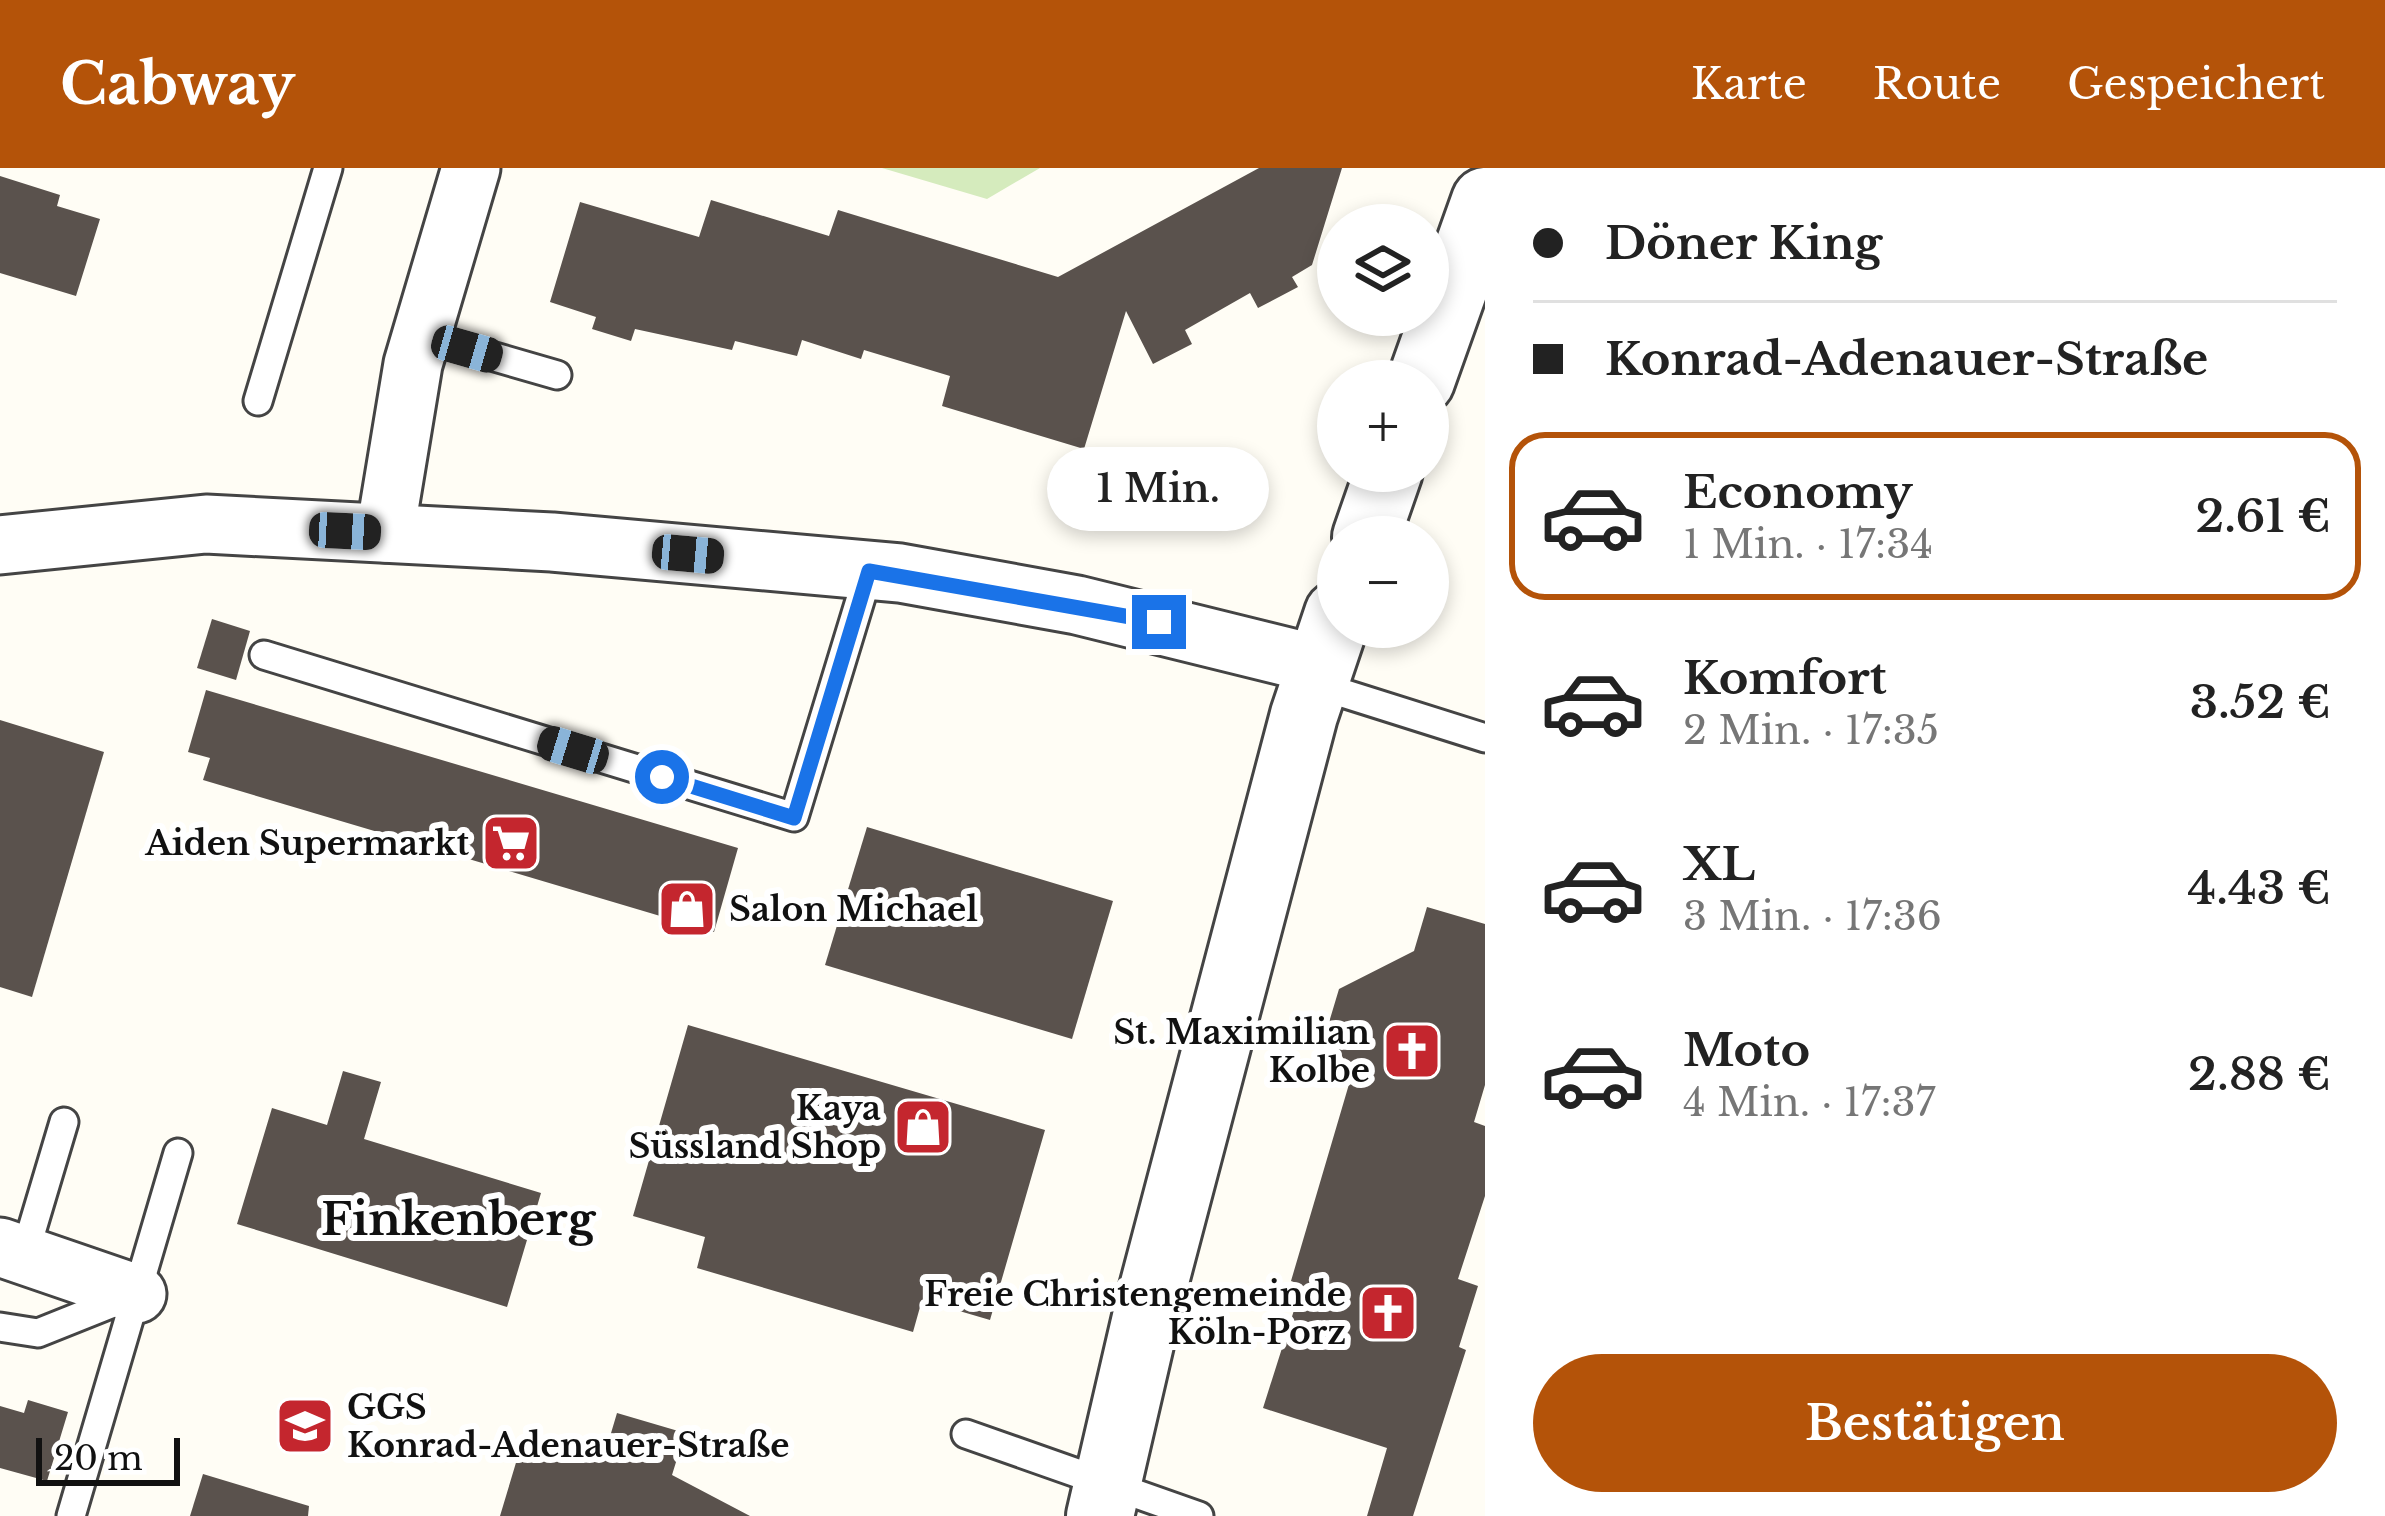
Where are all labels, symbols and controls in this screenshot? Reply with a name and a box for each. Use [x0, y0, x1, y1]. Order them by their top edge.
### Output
text: Cabway [60, 49, 295, 119]
text: Karte [1691, 58, 1807, 110]
text: Route [1873, 58, 2001, 110]
text: Gespeichert [2067, 58, 2325, 110]
map controls [1317, 204, 1449, 648]
button: layers [1317, 204, 1449, 336]
text: Döner King [1605, 215, 1882, 271]
car [427, 322, 507, 376]
text: Konrad-Adenauer-Straße [1605, 331, 2208, 387]
button: + [1317, 360, 1449, 492]
callout: 1 Min. [1048, 448, 1270, 532]
icon: car [1539, 462, 1647, 570]
text: 1 Min. [1096, 464, 1220, 513]
text: Economy [1683, 464, 1913, 520]
text: 2.61 € [2195, 488, 2331, 544]
car [308, 511, 382, 551]
button: − [1317, 516, 1449, 648]
text: 1 Min. · 17:34 [1683, 520, 1933, 569]
car [651, 533, 725, 575]
route end [1132, 595, 1186, 649]
icon: car [1539, 648, 1647, 756]
text: Komfort [1683, 650, 1887, 706]
text: 3.52 € [2190, 674, 2331, 730]
text: 2 Min. · 17:35 [1683, 706, 1939, 755]
car [533, 722, 613, 778]
route start [635, 750, 689, 804]
supermarket icon: Aiden Supermarkt [480, 812, 542, 874]
place label: Aiden Supermarkt [144, 823, 469, 864]
icon: car [1539, 834, 1647, 942]
text: XL [1683, 836, 1755, 892]
text: 4.43 € [2187, 860, 2331, 916]
shop icon: Salon Michael [656, 878, 718, 940]
place label: Salon Michael [729, 889, 978, 930]
text: 3 Min. · 17:36 [1683, 892, 1942, 941]
place label: St. Maximilian Kolbe [1113, 1012, 1370, 1091]
church icon: St. Maximilian Kolbe [1381, 1020, 1443, 1082]
icon: car [1539, 1020, 1647, 1128]
text: Moto [1683, 1022, 1810, 1078]
text: 2.88 € [2188, 1046, 2331, 1102]
text: 4 Min. · 17:37 [1683, 1078, 1935, 1127]
place label: Kaya Süssland Shop [629, 1088, 881, 1167]
shop icon: Kaya Süssland Shop [892, 1096, 954, 1158]
district label: Finkenberg [321, 1191, 597, 1247]
place label: Freie Christengemeinde Köln-Porz [924, 1274, 1346, 1353]
church icon: Freie Christengemeinde Köln-Porz [1357, 1282, 1419, 1344]
button: Bestätigen [1533, 1354, 2337, 1492]
place label: GGS Konrad-Adenauer-Straße [347, 1387, 790, 1466]
school or university icon: GGS Konrad-Adenauer-Straße [274, 1395, 336, 1457]
scale bar [36, 1432, 180, 1485]
text: 20 m [54, 1438, 143, 1479]

